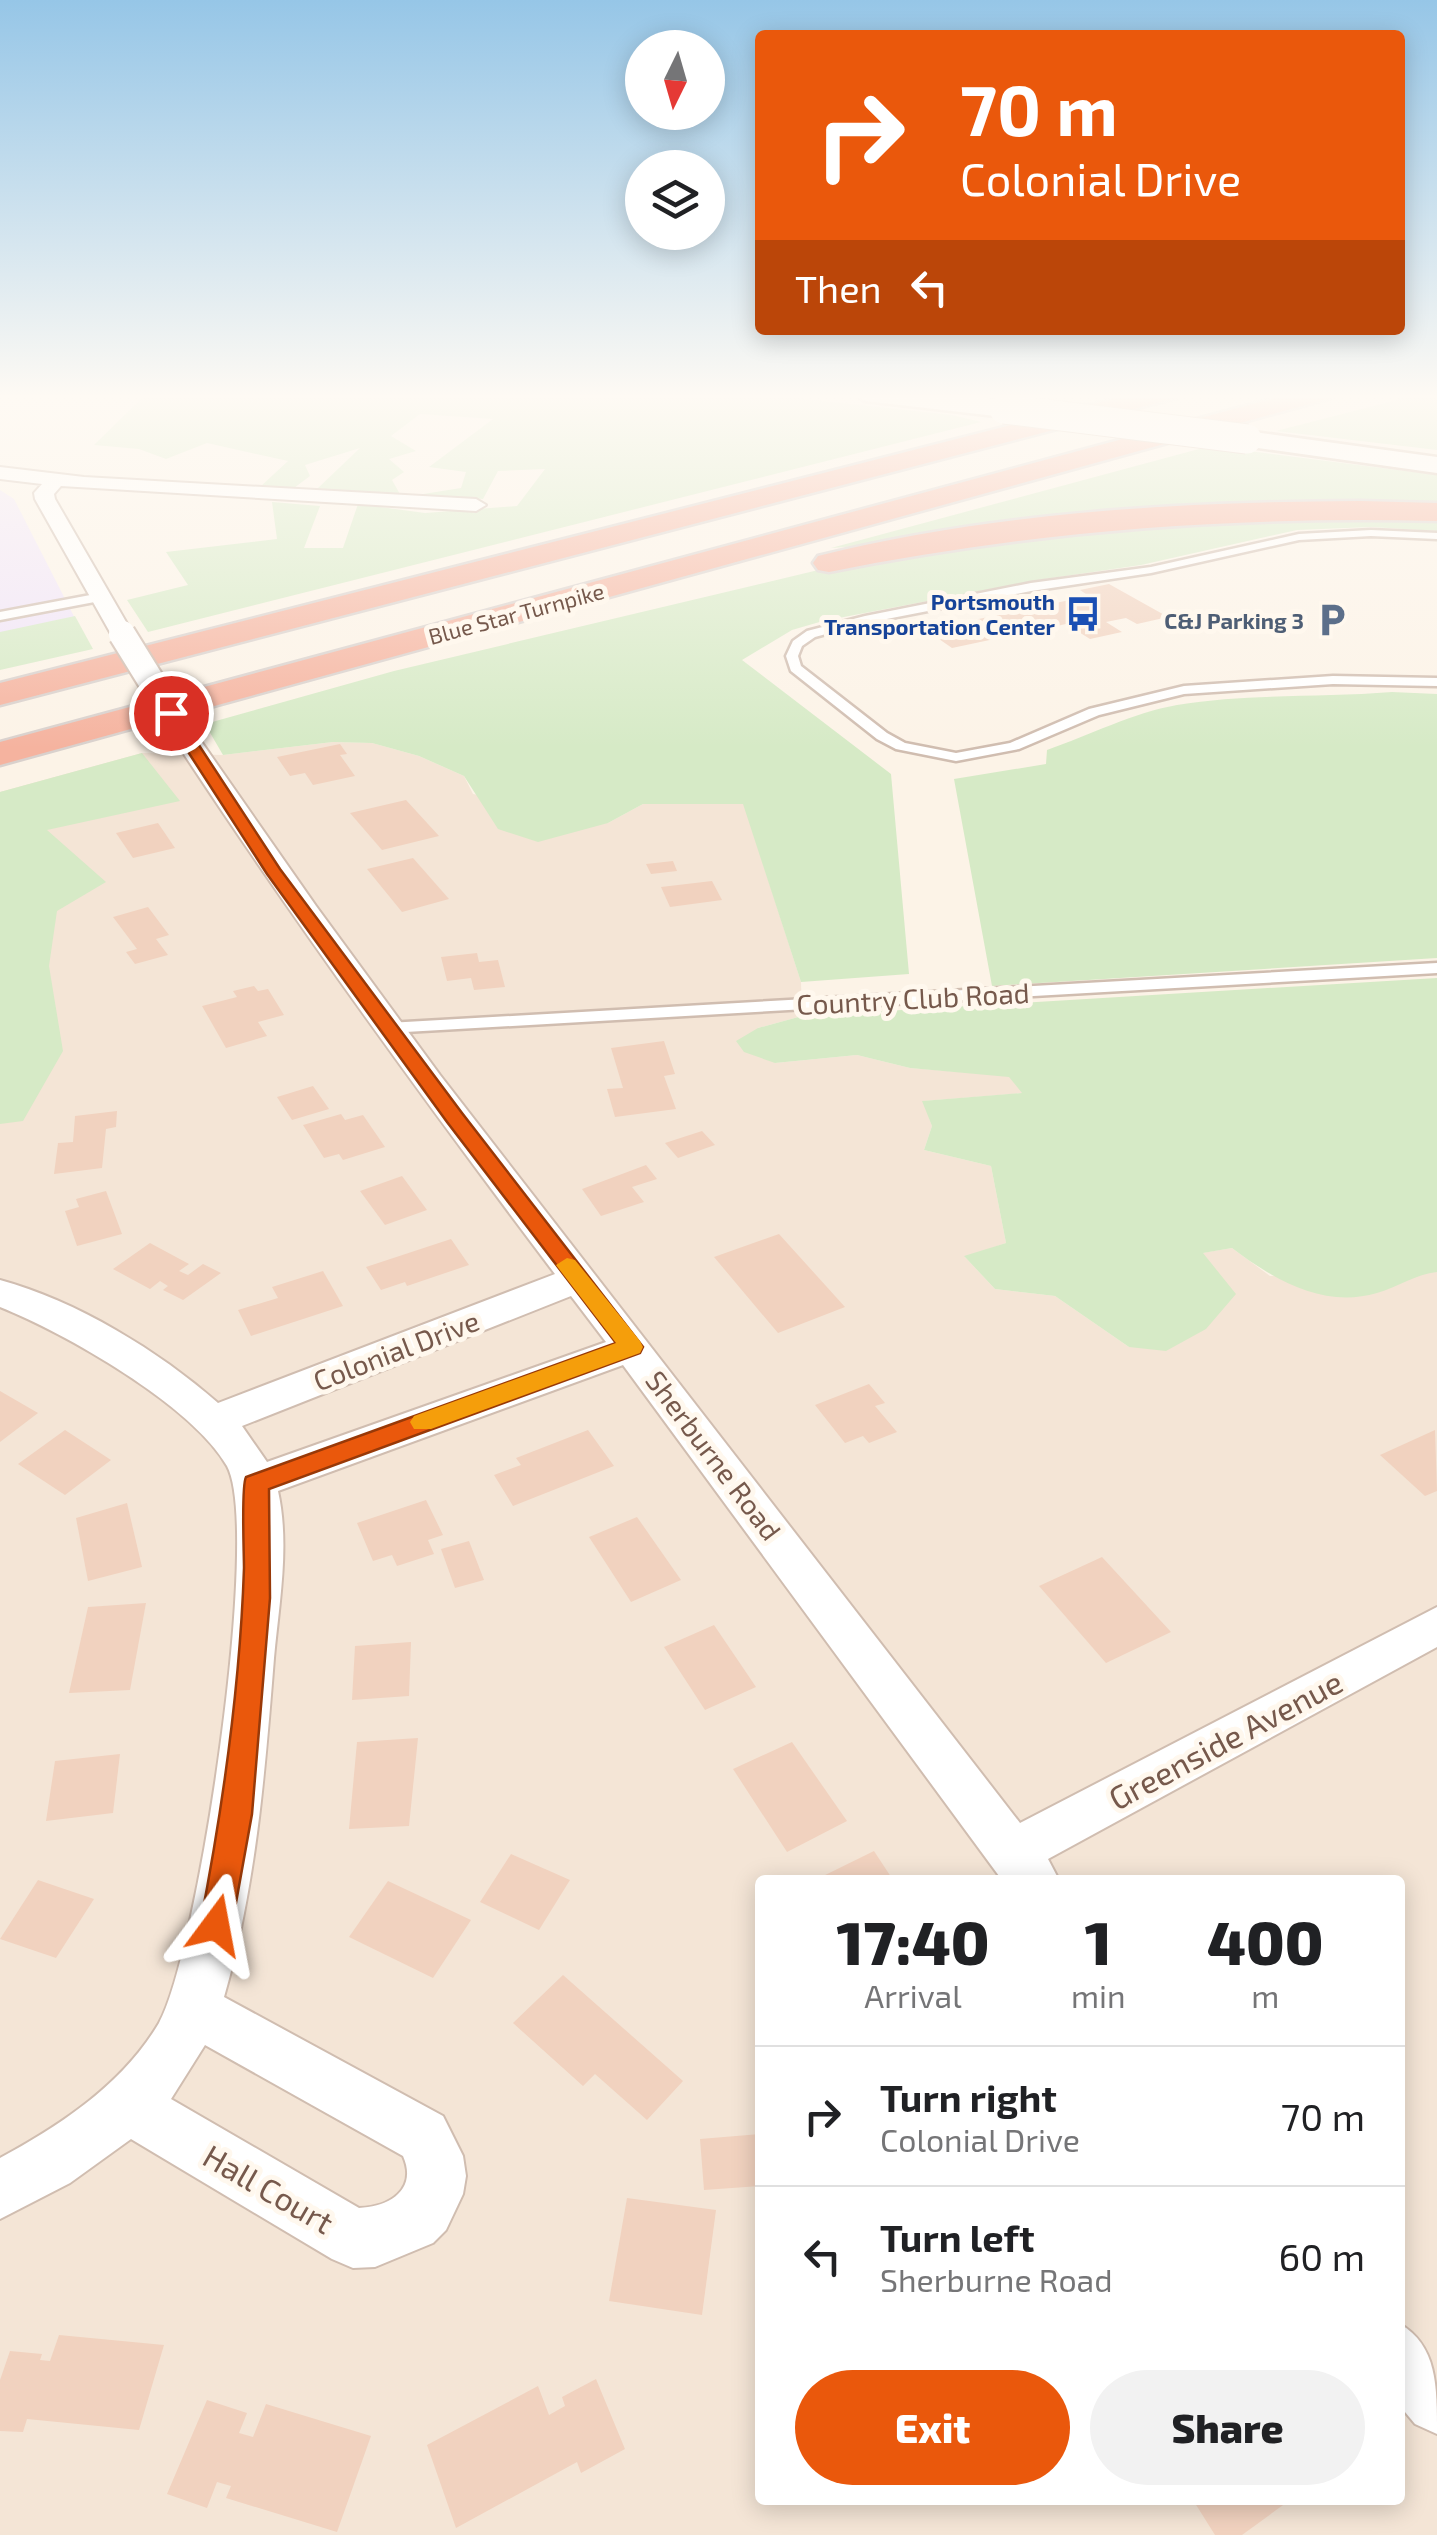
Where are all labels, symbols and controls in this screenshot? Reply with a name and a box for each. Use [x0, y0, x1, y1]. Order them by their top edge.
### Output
north arrow [625, 30, 725, 130]
map controls [625, 30, 725, 250]
text: 70 m [960, 66, 1118, 150]
icon: right [795, 70, 925, 200]
button: layers [625, 150, 725, 250]
text: Colonial Drive [960, 151, 1241, 205]
icon: left [902, 260, 957, 315]
text: Then [795, 265, 882, 311]
street label: Blue Star Turnpike [425, 577, 607, 649]
place label: Portsmouth Transportation Center [824, 588, 1056, 639]
bus stop icon: Portsmouth Transportation Center [1064, 595, 1102, 633]
parking icon: C&J Parking 3 [1313, 601, 1351, 639]
place label: C&J Parking 3 [1164, 607, 1304, 633]
pin [129, 671, 214, 756]
icon: arrive [144, 686, 199, 741]
street label: Country Club Road [796, 975, 1030, 1021]
street label: Colonial Drive [308, 1303, 484, 1397]
street label: Sherburne Road [639, 1364, 789, 1546]
street label: Greenside Avenue [1102, 1661, 1348, 1817]
position arrow [164, 1873, 268, 1977]
text: 17:40 [836, 1905, 989, 1977]
text: 1 [1085, 1905, 1112, 1977]
text: 400 [1207, 1905, 1323, 1977]
text: Arrival [864, 1976, 962, 2014]
text: min [1071, 1976, 1126, 2014]
text: m [1251, 1976, 1279, 2014]
text: Turn right [880, 2074, 1057, 2120]
icon: right [795, 2089, 850, 2144]
text: 70 m [1281, 2093, 1365, 2139]
text: Colonial Drive [880, 2120, 1080, 2158]
street label: Hall Court [197, 2136, 341, 2240]
text: Turn left [880, 2214, 1035, 2260]
icon: left [795, 2229, 850, 2284]
text: 60 m [1279, 2233, 1365, 2279]
text: Sherburne Road [880, 2260, 1112, 2298]
button: Exit [795, 2370, 1070, 2485]
button: Share [1090, 2370, 1365, 2485]

